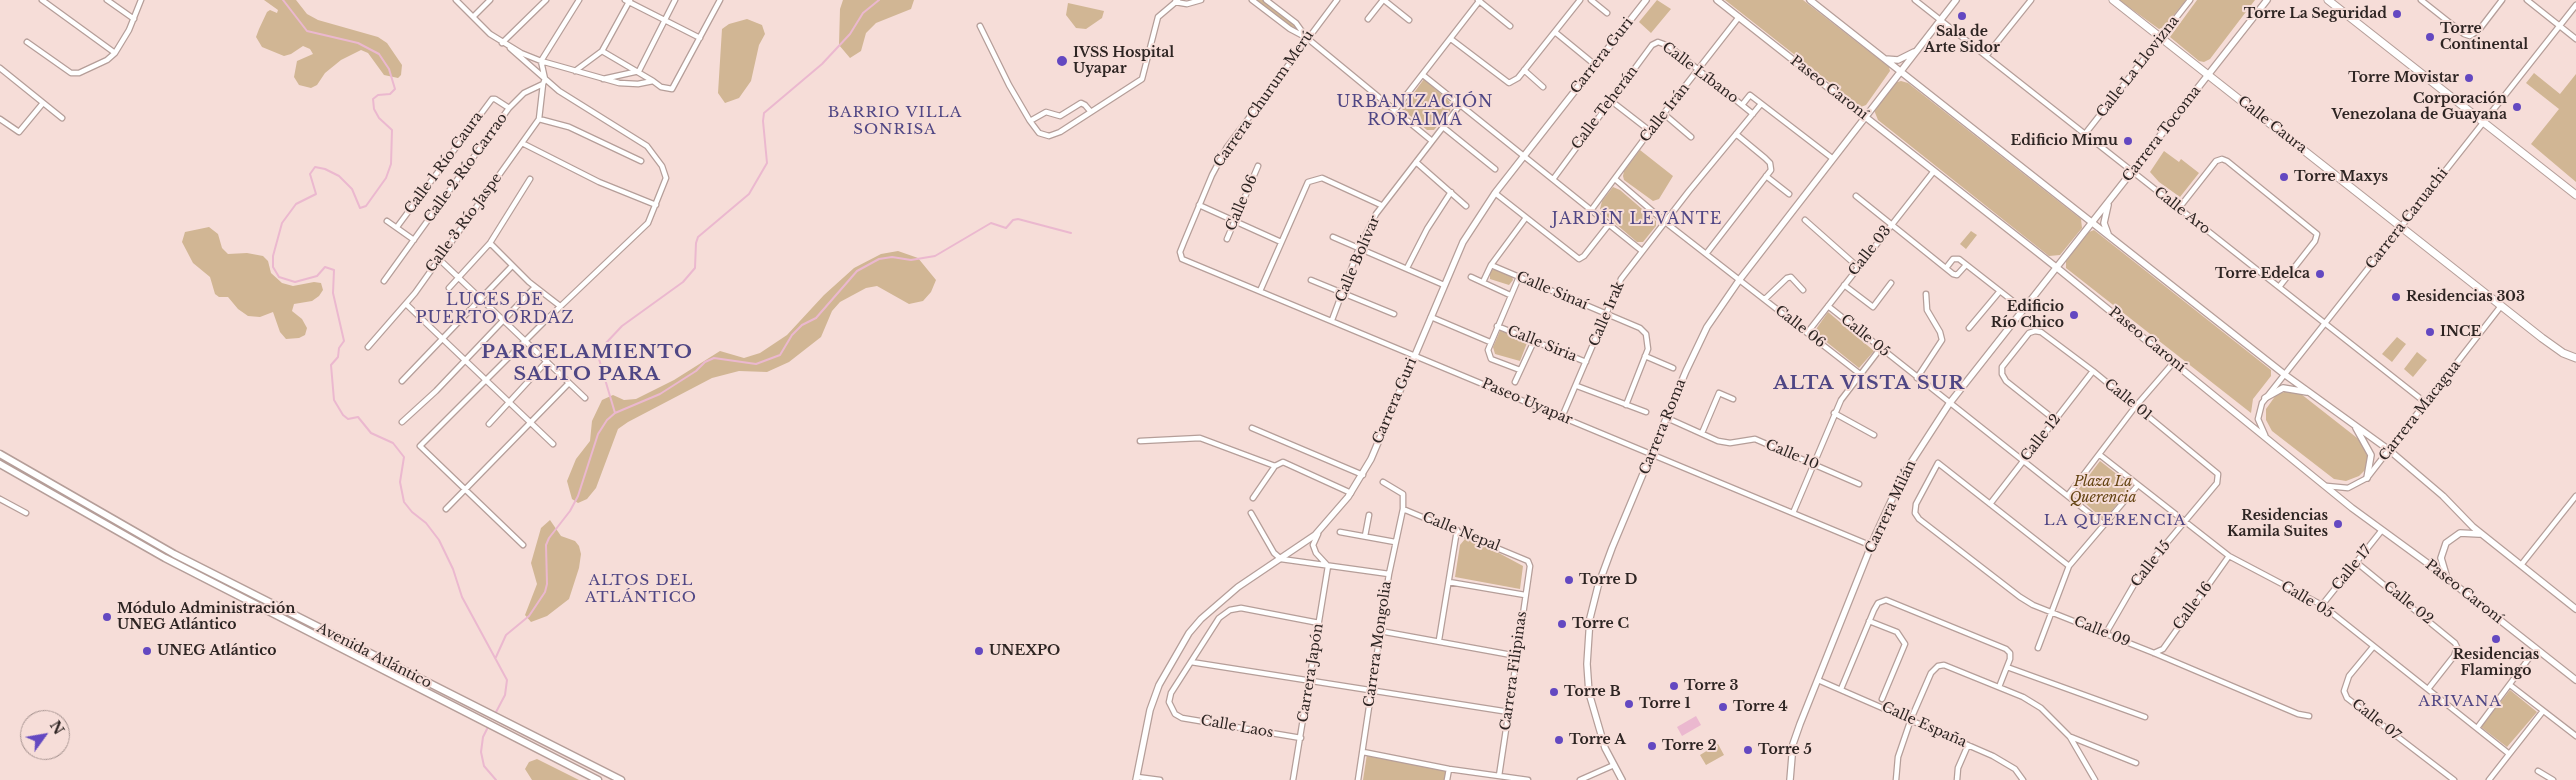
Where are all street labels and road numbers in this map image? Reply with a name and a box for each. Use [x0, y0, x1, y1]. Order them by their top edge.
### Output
street label: Calle La Llovizna [2093, 13, 2183, 121]
street label: Carrera Guri [1567, 15, 1637, 97]
street label: Carrera Churum Merú [1210, 27, 1318, 171]
street label: Calle Líbano [1659, 39, 1741, 107]
street label: Paseo Caroní [1787, 52, 1871, 124]
street label: Calle Teherán [1568, 63, 1642, 153]
street label: Calle Irán [1637, 80, 1693, 146]
street label: Carrera Tocoma [2119, 83, 2205, 185]
street label: Calle Caura [2234, 93, 2310, 157]
street label: Calle 1 Río Caura [401, 109, 487, 217]
street label: Calle 2 Río Carrao [421, 110, 511, 226]
street label: Carrera Caruachi [2362, 165, 2452, 273]
street label: Calle 3 Río Jaspe [422, 170, 506, 276]
street label: Calle 06 [1223, 173, 1261, 233]
street label: Calle Aro [2151, 184, 2213, 238]
street label: Calle Bolívar [1332, 213, 1384, 305]
street label: Calle 03 [1845, 223, 1895, 279]
street label: Calle Sinaí [1514, 268, 1590, 314]
street label: Calle Irak [1586, 279, 1628, 349]
street label: Calle 06 [1772, 302, 1828, 352]
street label: Paseo Caroní [2105, 304, 2189, 376]
street label: Calle 05 [1837, 311, 1893, 361]
street label: Calle Siria [1505, 323, 1579, 365]
street label: Carrera Guri [1369, 356, 1421, 446]
street label: Carrera Macagua [2376, 358, 2464, 464]
street label: Paseo Uyapar [1479, 375, 1575, 429]
street label: Calle 01 [2101, 376, 2155, 424]
street label: Carrera Roma [1636, 377, 1690, 477]
street label: Calle 12 [2017, 411, 2065, 465]
street label: Calle 10 [1763, 436, 1821, 474]
street label: Carrera Milán [1862, 458, 1920, 556]
street label: Calle Nepal [1420, 509, 1502, 555]
street label: Calle 15 [2128, 537, 2174, 591]
street label: Calle 17 [2329, 542, 2375, 594]
street label: Paseo Caroní [2422, 556, 2506, 628]
street label: Calle 05 [2278, 578, 2336, 622]
street label: Calle 02 [2380, 578, 2436, 628]
street label: Calle 16 [2170, 579, 2216, 633]
street label: Carrera Mongolia [1361, 580, 1395, 708]
street label: Carrera Filipinas [1497, 610, 1531, 732]
street label: Calle 09 [2071, 613, 2133, 651]
street label: Avenida Atlántico [314, 620, 434, 692]
street label: Carrera Japón [1295, 622, 1327, 724]
street label: Calle 07 [2348, 696, 2404, 744]
street label: Calle España [1879, 699, 1969, 751]
street label: Calle Laos [1199, 712, 1275, 742]

